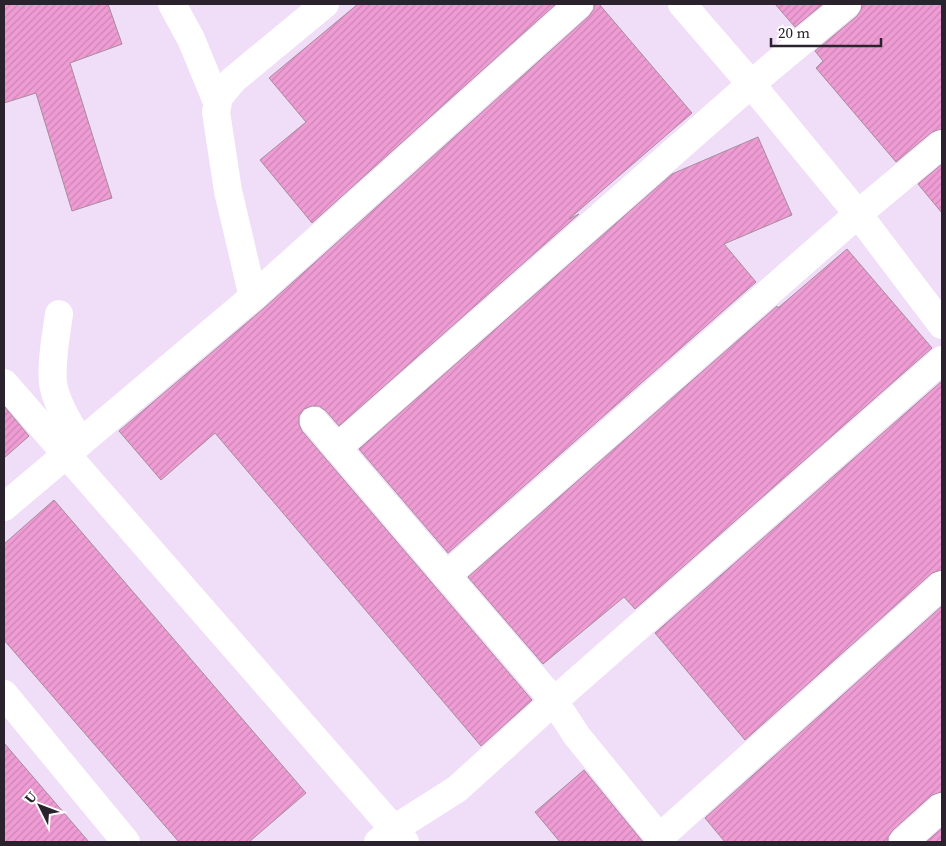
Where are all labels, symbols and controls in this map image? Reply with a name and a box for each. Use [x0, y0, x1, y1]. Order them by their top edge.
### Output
scale bar [771, 15, 881, 47]
text: 20 m [778, 22, 810, 43]
north arrow [15, 781, 65, 831]
text: U [19, 787, 41, 808]

